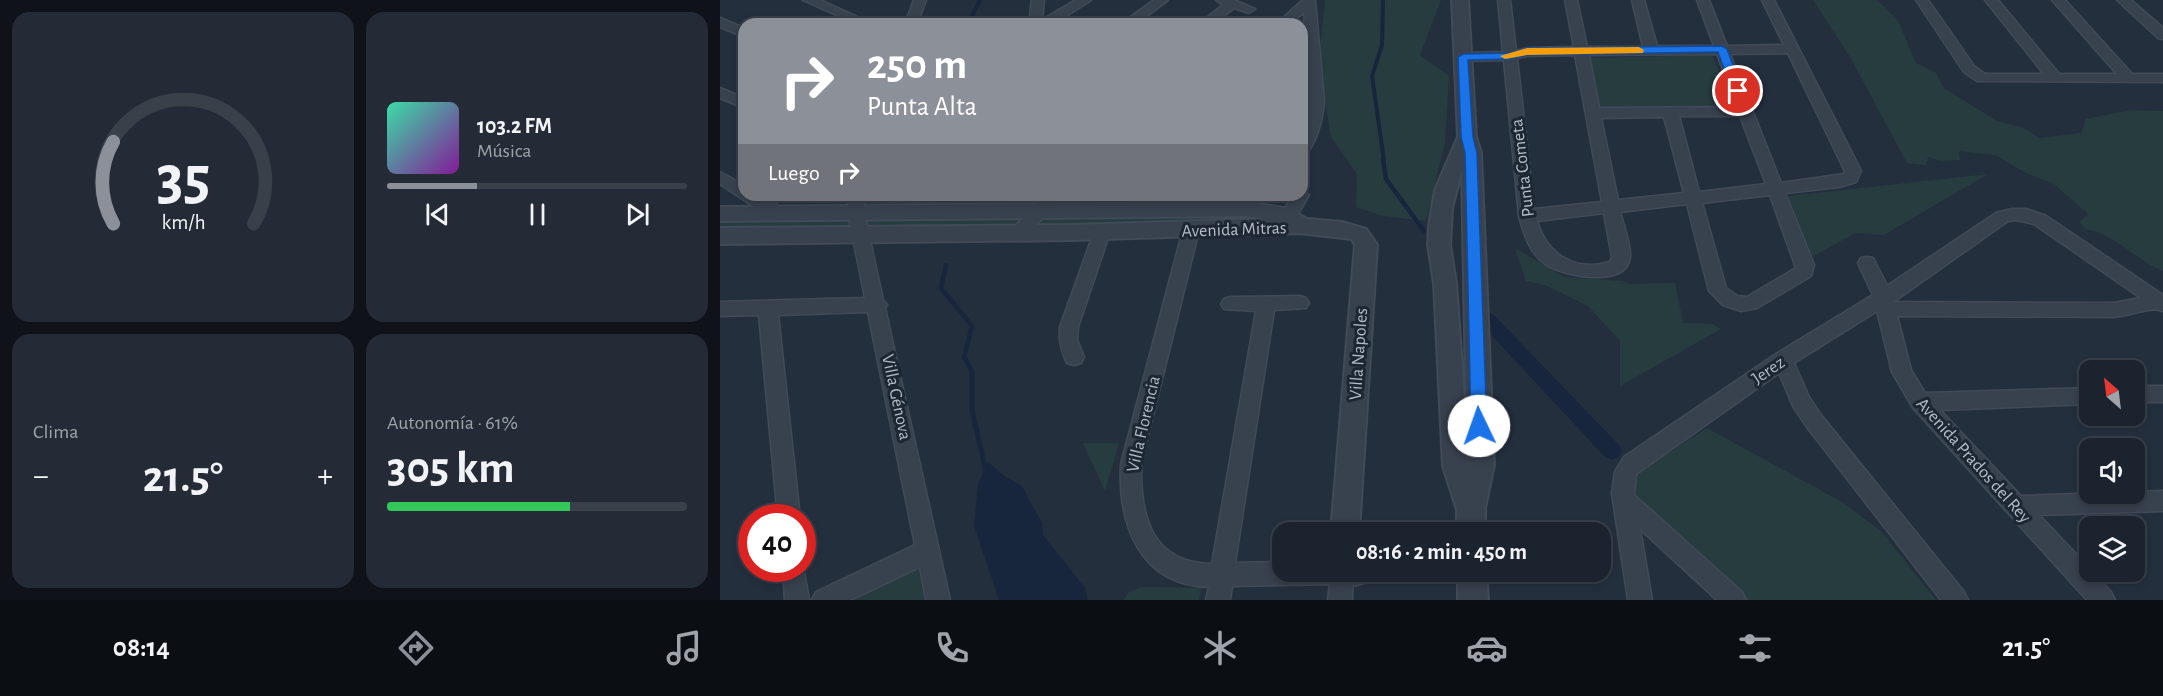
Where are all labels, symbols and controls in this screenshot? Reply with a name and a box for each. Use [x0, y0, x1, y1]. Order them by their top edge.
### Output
icon: right [768, 42, 846, 120]
text: 250 m [867, 44, 967, 86]
pin [1712, 65, 1763, 116]
icon: arrive [1721, 74, 1754, 107]
text: Punta Alta [867, 93, 977, 120]
text: 103.2 FM [477, 115, 552, 137]
street label: Punta Cometa [1508, 118, 1538, 218]
text: Música [477, 141, 532, 161]
text: 35 [156, 148, 210, 210]
icon: right [832, 156, 865, 189]
text: Luego [768, 162, 820, 184]
icon: previous [421, 198, 454, 231]
icon: pause [521, 198, 554, 231]
icon: next [621, 198, 654, 231]
text: km/h [161, 212, 205, 233]
street label: Avenida Mitras [1181, 219, 1287, 241]
street label: Villa Napoles [1347, 307, 1371, 401]
street label: Villa Génova [878, 353, 914, 442]
street label: Jerez [1749, 354, 1788, 388]
north arrow [2079, 360, 2145, 426]
map controls [2079, 360, 2145, 582]
street label: Villa Florencia [1124, 374, 1164, 474]
position arrow [1447, 394, 1511, 458]
street label: Avenida Prados del Rey [1913, 395, 2034, 527]
text: Autonomía · 61% [387, 413, 518, 433]
text: Clima [33, 422, 78, 442]
button: sound [2079, 438, 2145, 504]
text: 305 km [387, 446, 515, 491]
text: 21.5° [143, 455, 223, 500]
text: − [33, 460, 49, 493]
text: + [317, 460, 333, 493]
speed limit sign: 40 [738, 504, 816, 582]
button: layers [2079, 516, 2145, 582]
text: 08:16 · 2 min · 450 m [1356, 541, 1527, 563]
icon: directions [395, 627, 437, 669]
icon: music [663, 627, 705, 669]
icon: phone [931, 627, 973, 669]
icon: climate [1199, 627, 1241, 669]
icon: car [1466, 627, 1508, 669]
icon: filters [1734, 627, 1776, 669]
text: 08:14 [113, 634, 170, 661]
text: 21.5° [2002, 634, 2050, 661]

